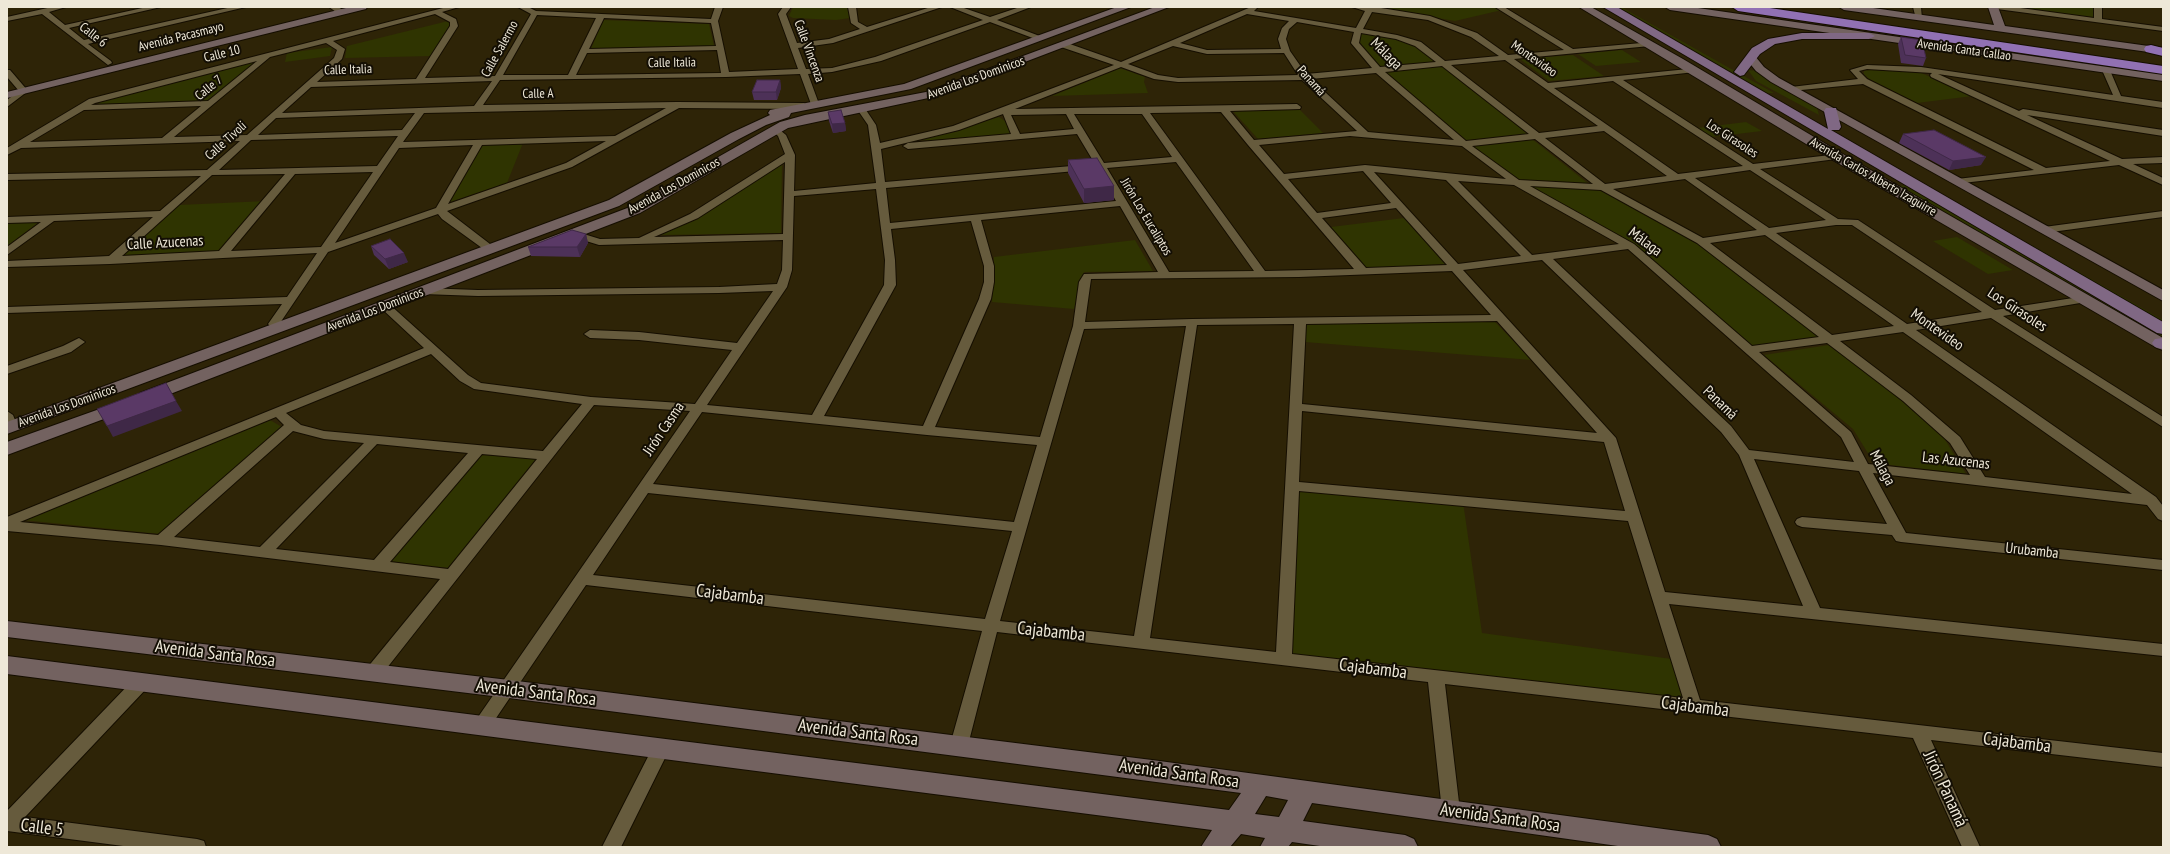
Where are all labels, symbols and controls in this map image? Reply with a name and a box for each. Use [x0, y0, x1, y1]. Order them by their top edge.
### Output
street label: Calle Salermo [478, 18, 522, 80]
street label: Calle Vincenza [791, 18, 827, 84]
street label: Calle 6 [76, 19, 110, 51]
street label: Avenida Pacasmayo [137, 19, 225, 55]
street label: Málaga [1366, 34, 1406, 74]
street label: Avenida Canta Callao [1916, 36, 2012, 64]
street label: Montevideo [1508, 38, 1560, 80]
street label: Calle 10 [202, 42, 242, 66]
street label: Avenida Los Dominicos [925, 53, 1027, 103]
street label: Calle Italia [648, 55, 696, 71]
street label: Calle Italia [324, 61, 372, 79]
street label: Panamá [1293, 63, 1329, 99]
street label: Calle 7 [192, 72, 226, 104]
street label: Calle A [522, 86, 554, 102]
street label: Los Girasoles [1703, 117, 1761, 161]
street label: Calle Tivoli [202, 118, 250, 164]
street label: Avenida Carlos Alberto Izaguirre [1807, 134, 1939, 220]
street label: Avenida Los Dominicos [625, 154, 723, 218]
street label: Jirón Los Eucaliptos [1117, 176, 1175, 258]
street label: Málaga [1625, 224, 1665, 260]
street label: Calle Azucenas [126, 232, 204, 254]
street label: Avenida Los Dominicos [324, 284, 426, 336]
street label: Los Girasoles [1984, 284, 2050, 336]
street label: Montevideo [1907, 305, 1967, 355]
street label: Avenida Los Dominicos [16, 381, 118, 431]
street label: Panamá [1699, 382, 1741, 424]
street label: Jirón Casma [640, 399, 688, 459]
street label: Málaga [1865, 447, 1899, 489]
street label: Las Azucenas [1921, 448, 1991, 474]
street label: Urubamba [2005, 539, 2059, 563]
street label: Cajabamba [695, 580, 765, 610]
street label: Cajabamba [1016, 618, 1086, 646]
street label: Avenida Santa Rosa [154, 636, 276, 672]
street label: Cajabamba [1338, 654, 1408, 684]
street label: Avenida Santa Rosa [475, 675, 597, 711]
street label: Cajabamba [1660, 692, 1730, 722]
street label: Avenida Santa Rosa [797, 715, 919, 751]
street label: Cajabamba [1982, 728, 2052, 758]
street label: Jirón Panamá [1918, 747, 1972, 831]
street label: Avenida Santa Rosa [1118, 755, 1240, 793]
street label: Avenida Santa Rosa [1439, 799, 1561, 837]
street label: Calle 5 [19, 815, 65, 841]

